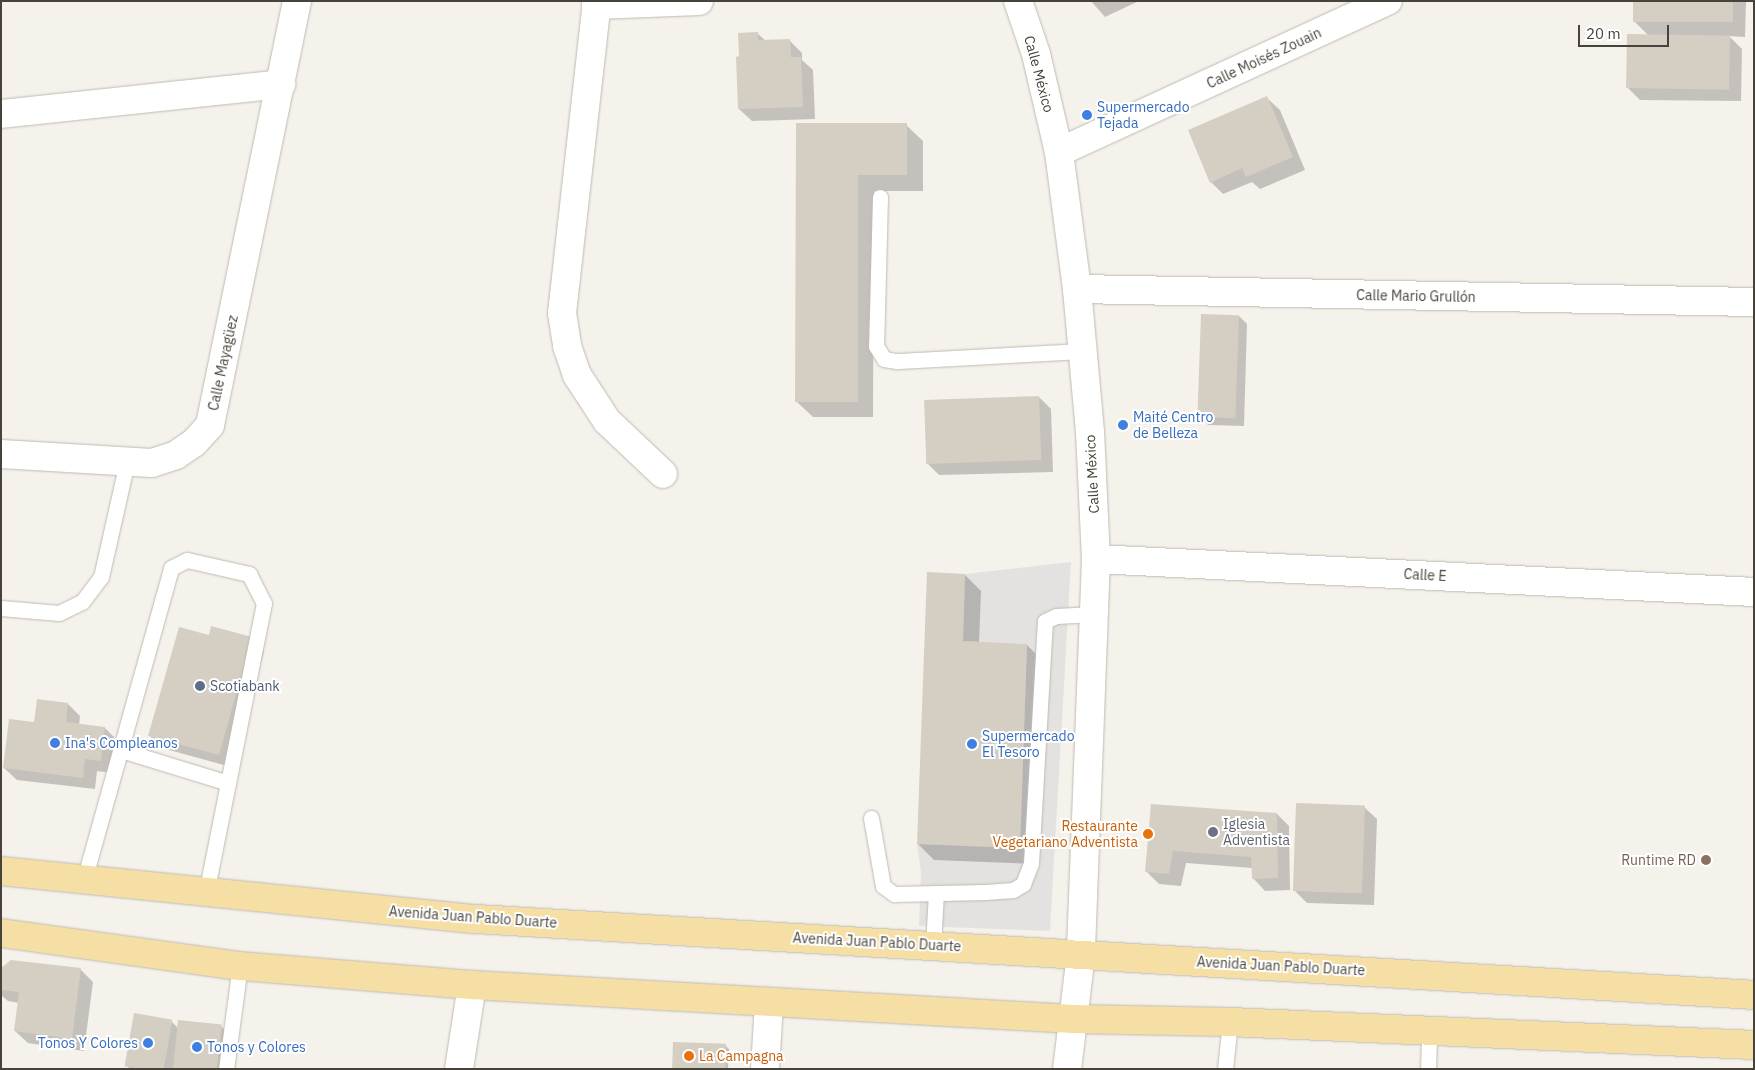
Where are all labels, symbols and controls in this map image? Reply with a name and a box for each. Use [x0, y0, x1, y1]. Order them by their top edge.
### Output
scale bar [1580, 15, 1671, 47]
street label: Calle Moisés Zouain [1204, 24, 1324, 92]
text: 20 m [1586, 24, 1621, 43]
street label: Calle México [1021, 34, 1057, 114]
place label: Supermercado Tejada [1097, 99, 1189, 132]
marker: Supermercado Tejada [1081, 109, 1093, 121]
street label: Calle Mario Grullón [1356, 287, 1476, 305]
street label: Calle Mayagüez [205, 314, 241, 412]
place label: Maité Centro de Belleza [1133, 409, 1213, 442]
marker: Maité Centro de Belleza [1117, 419, 1129, 431]
street label: Calle México [1082, 434, 1102, 514]
street label: Calle E [1403, 565, 1447, 585]
place label: Scotiabank [210, 678, 280, 694]
marker: Scotiabank [194, 680, 206, 692]
place label: Supermercado El Tesoro [982, 728, 1074, 760]
place label: Ina's Compleanos [65, 735, 178, 751]
marker: Ina's Compleanos [49, 737, 61, 749]
marker: Supermercado El Tesoro [966, 738, 978, 750]
place label: Iglesia Adventista [1223, 816, 1290, 849]
place label: Restaurante Vegetariano Adventista [993, 818, 1138, 850]
marker: Iglesia Adventista [1207, 826, 1219, 838]
marker: Restaurante Vegetariano Adventista [1142, 828, 1154, 840]
place label: Runtime RD [1621, 852, 1696, 868]
marker: Runtime RD [1700, 854, 1712, 866]
street label: Avenida Juan Pablo Duarte [388, 903, 558, 931]
street label: Avenida Juan Pablo Duarte [792, 929, 962, 955]
street label: Avenida Juan Pablo Duarte [1196, 953, 1366, 979]
place label: Tonos Y Colores [38, 1035, 138, 1051]
marker: Tonos Y Colores [142, 1037, 154, 1049]
place label: Tonos y Colores [207, 1039, 306, 1055]
marker: Tonos y Colores [191, 1041, 203, 1053]
place label: La Campagna [699, 1048, 784, 1064]
marker: La Campagna [683, 1050, 695, 1062]

